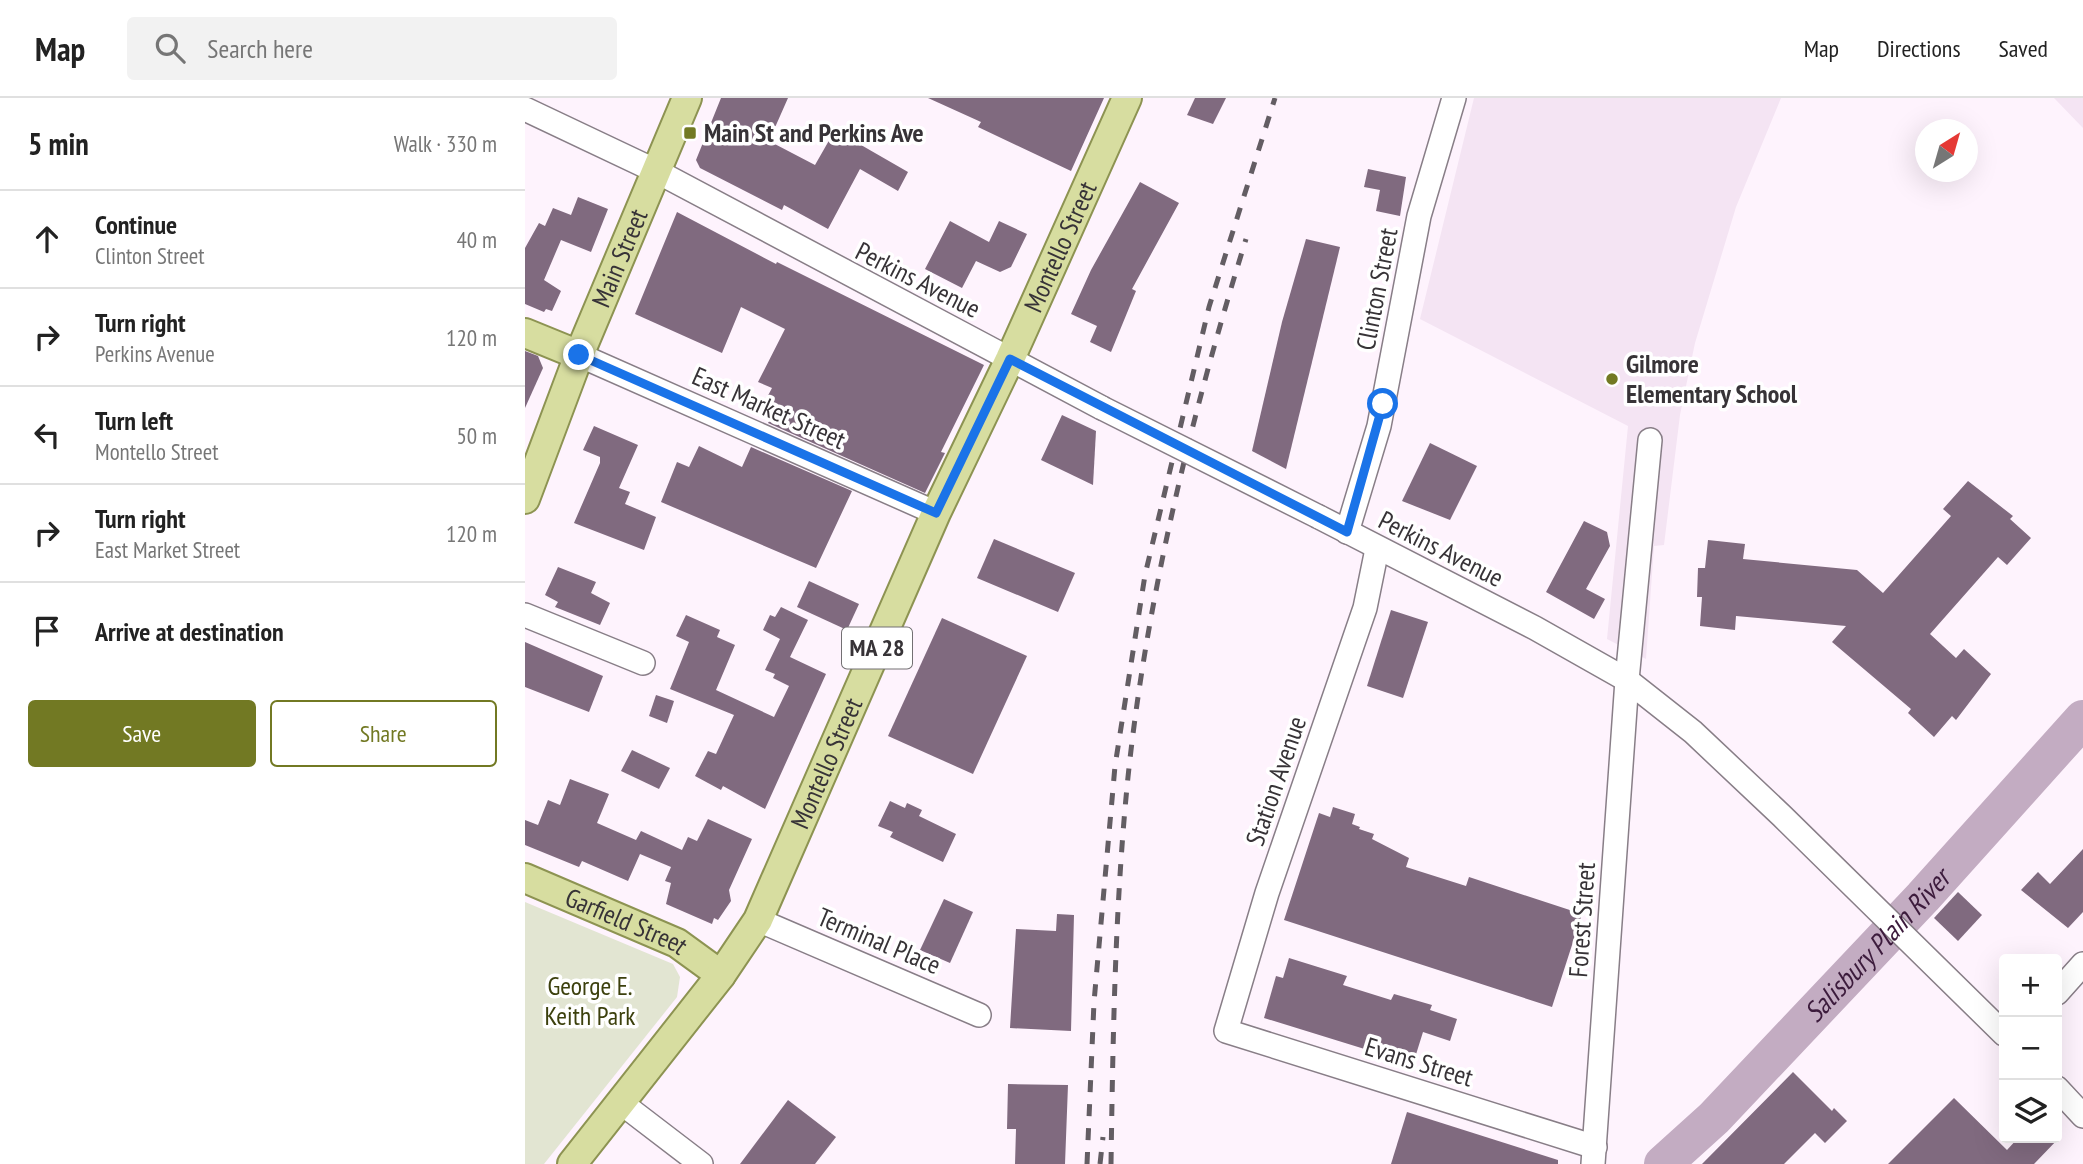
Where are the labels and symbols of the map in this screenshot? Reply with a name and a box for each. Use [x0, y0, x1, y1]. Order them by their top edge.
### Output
place label: Main St and Perkins Ave [704, 116, 924, 149]
north arrow [1915, 119, 1978, 182]
marker: Main St and Perkins Ave [682, 125, 698, 141]
street label: Montello Street [1016, 176, 1103, 317]
street label: Main Street [584, 204, 655, 312]
street label: Clinton Street [1348, 225, 1405, 353]
street label: Perkins Avenue [850, 234, 986, 325]
route end [563, 339, 594, 370]
place label: Gilmore Elementary School [1626, 347, 1798, 410]
street label: East Market Street [688, 359, 851, 456]
marker: Gilmore Elementary School [1604, 371, 1620, 387]
route start [1367, 388, 1398, 419]
street label: Perkins Avenue [1373, 503, 1509, 594]
road number: MA 28 [842, 628, 912, 668]
street label: Montello Street [783, 693, 869, 834]
street label: Station Avenue [1238, 712, 1313, 850]
water label: Salisbury Plain River [1795, 857, 1961, 1030]
street label: Forest Street [1561, 861, 1602, 979]
street label: Garfield Street [560, 880, 694, 961]
street label: Terminal Place [813, 900, 946, 981]
park label: George E. Keith Park [545, 969, 635, 1032]
street label: Evans Street [1361, 1029, 1477, 1094]

